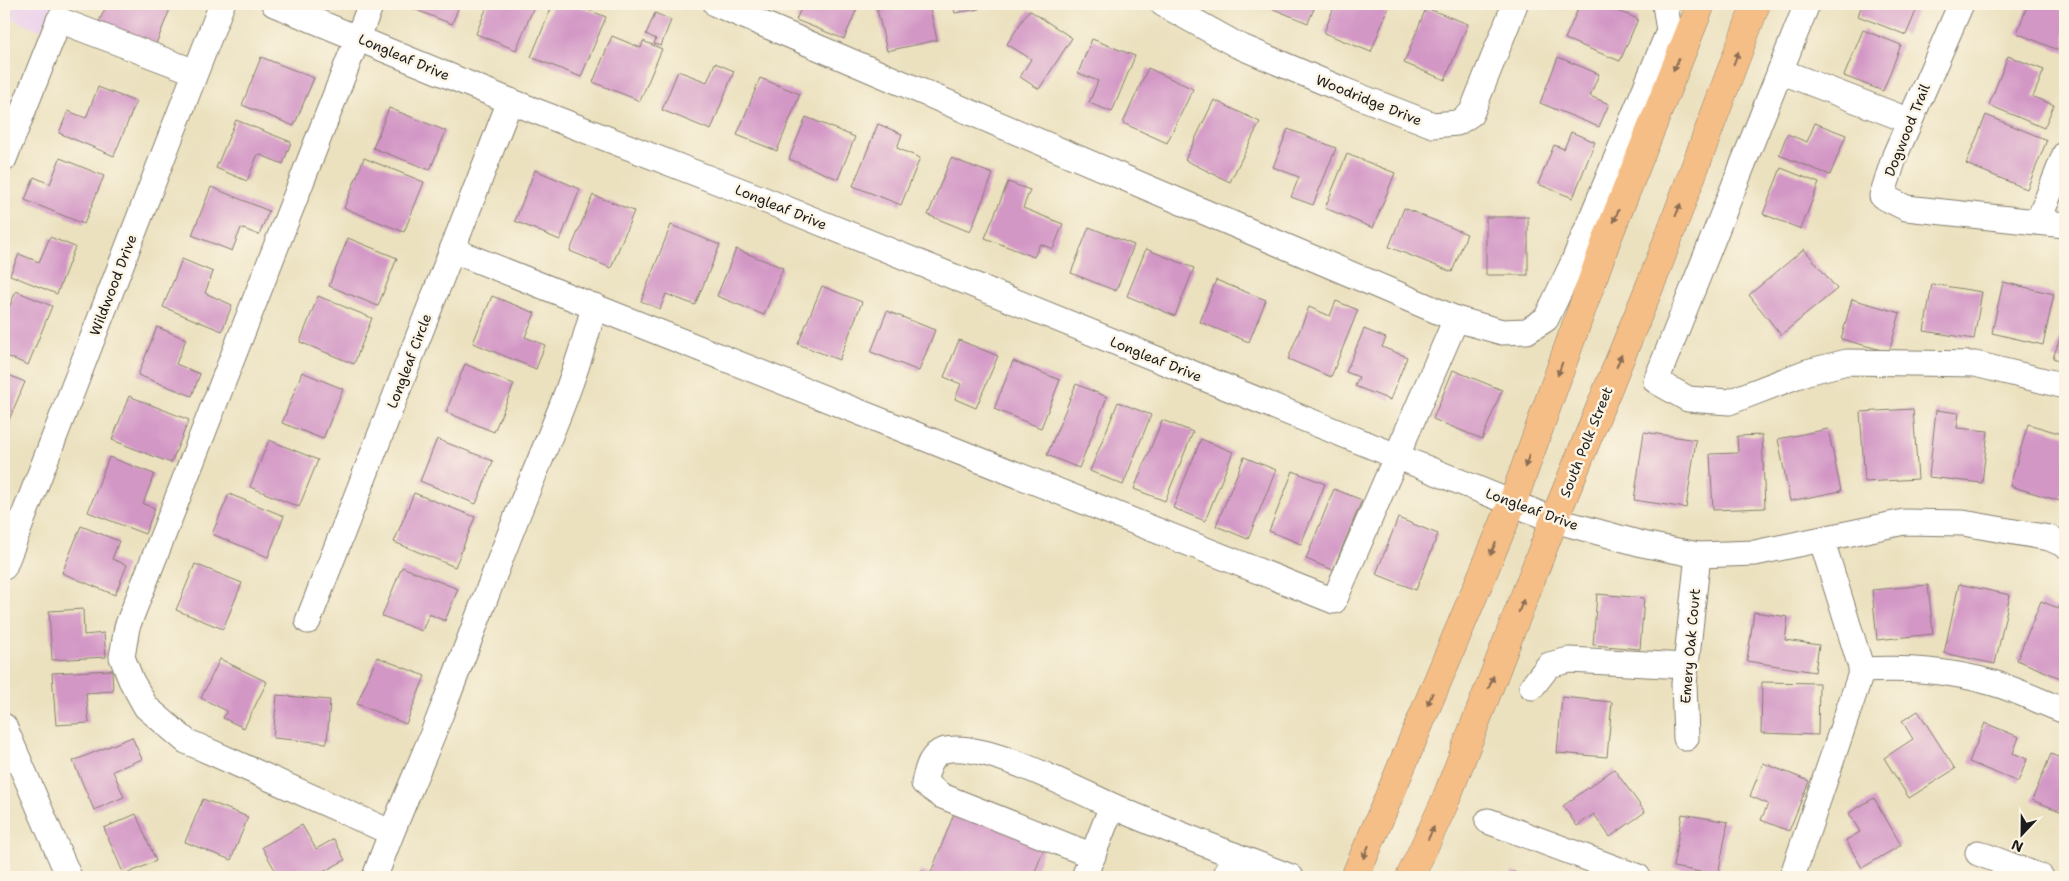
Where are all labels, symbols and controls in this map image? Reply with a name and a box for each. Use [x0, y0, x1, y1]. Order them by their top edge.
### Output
street label: Longleaf Drive [356, 30, 452, 84]
one-way arrow [1732, 50, 1740, 65]
one-way arrow [1672, 58, 1680, 73]
street label: Woodridge Drive [1313, 71, 1425, 129]
street label: Dogwood Trail [1880, 80, 1934, 179]
street label: Longleaf Drive [732, 180, 830, 234]
one-way arrow [1675, 203, 1683, 217]
one-way arrow [1612, 209, 1620, 224]
street label: Wildwood Drive [85, 232, 141, 338]
street label: Longleaf Circle [383, 311, 435, 411]
street label: Longleaf Drive [1107, 332, 1205, 386]
one-way arrow [1615, 354, 1623, 368]
one-way arrow [1556, 362, 1564, 377]
street label: South Polk Street [1556, 384, 1616, 500]
one-way arrow [1523, 453, 1530, 468]
street label: Longleaf Drive [1483, 484, 1581, 534]
one-way arrow [1489, 542, 1497, 557]
street label: Emery Oak Court [1676, 588, 1704, 704]
one-way arrow [1517, 599, 1525, 614]
one-way arrow [1487, 674, 1495, 689]
one-way arrow [1426, 692, 1434, 706]
north arrow [1996, 808, 2046, 858]
one-way arrow [1427, 826, 1435, 840]
text: N [2009, 836, 2026, 856]
one-way arrow [1362, 844, 1370, 859]

